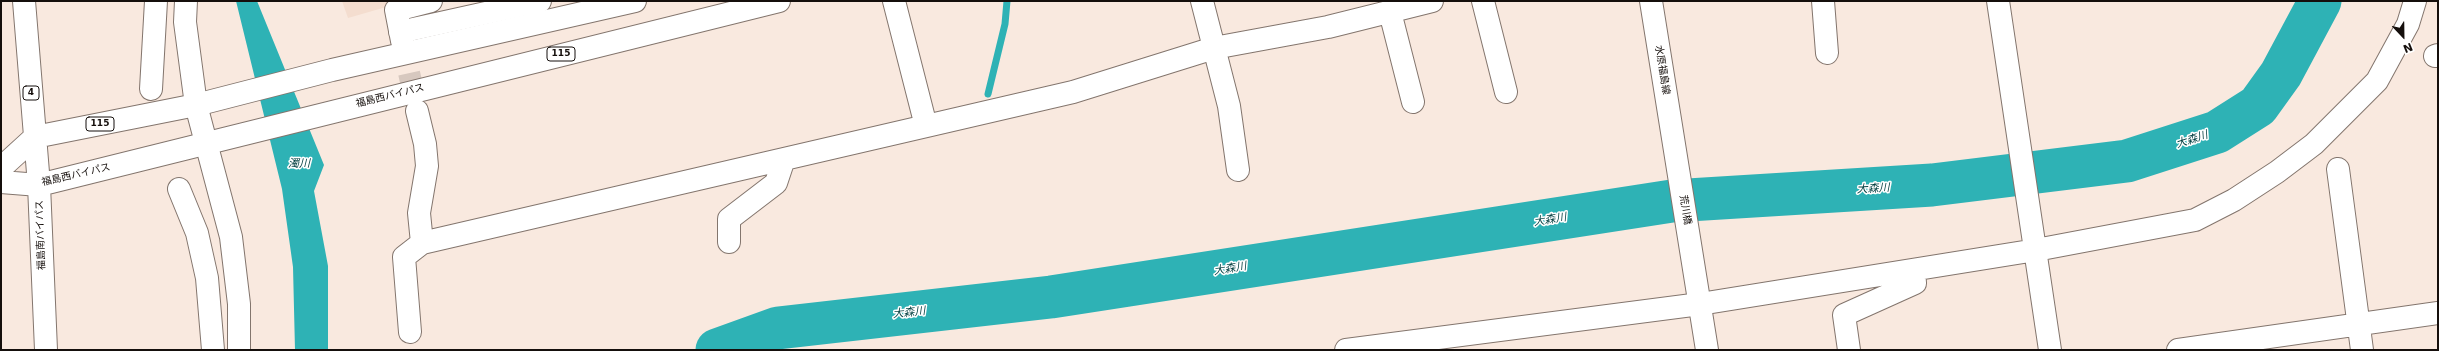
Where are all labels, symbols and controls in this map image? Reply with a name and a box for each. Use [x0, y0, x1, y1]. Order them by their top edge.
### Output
north arrow [2383, 16, 2423, 56]
text: N [2401, 40, 2414, 55]
street label: 水原福島線 [1652, 44, 1672, 96]
road number: 115 [547, 47, 575, 61]
street label: 福島西バイパス [355, 82, 425, 110]
road number: 4 [23, 86, 39, 100]
road number: 115 [86, 117, 114, 131]
water label: 大森川 [2174, 129, 2210, 151]
water label: 濁川 [288, 157, 310, 171]
street label: 福島西バイパス [41, 161, 111, 189]
water label: 大森川 [1856, 182, 1890, 196]
street label: 荒川橋 [1677, 194, 1693, 226]
street label: 福島南バイパス [34, 200, 48, 270]
water label: 大森川 [1533, 211, 1567, 229]
water label: 大森川 [1213, 260, 1247, 278]
water label: 大森川 [892, 305, 926, 321]

